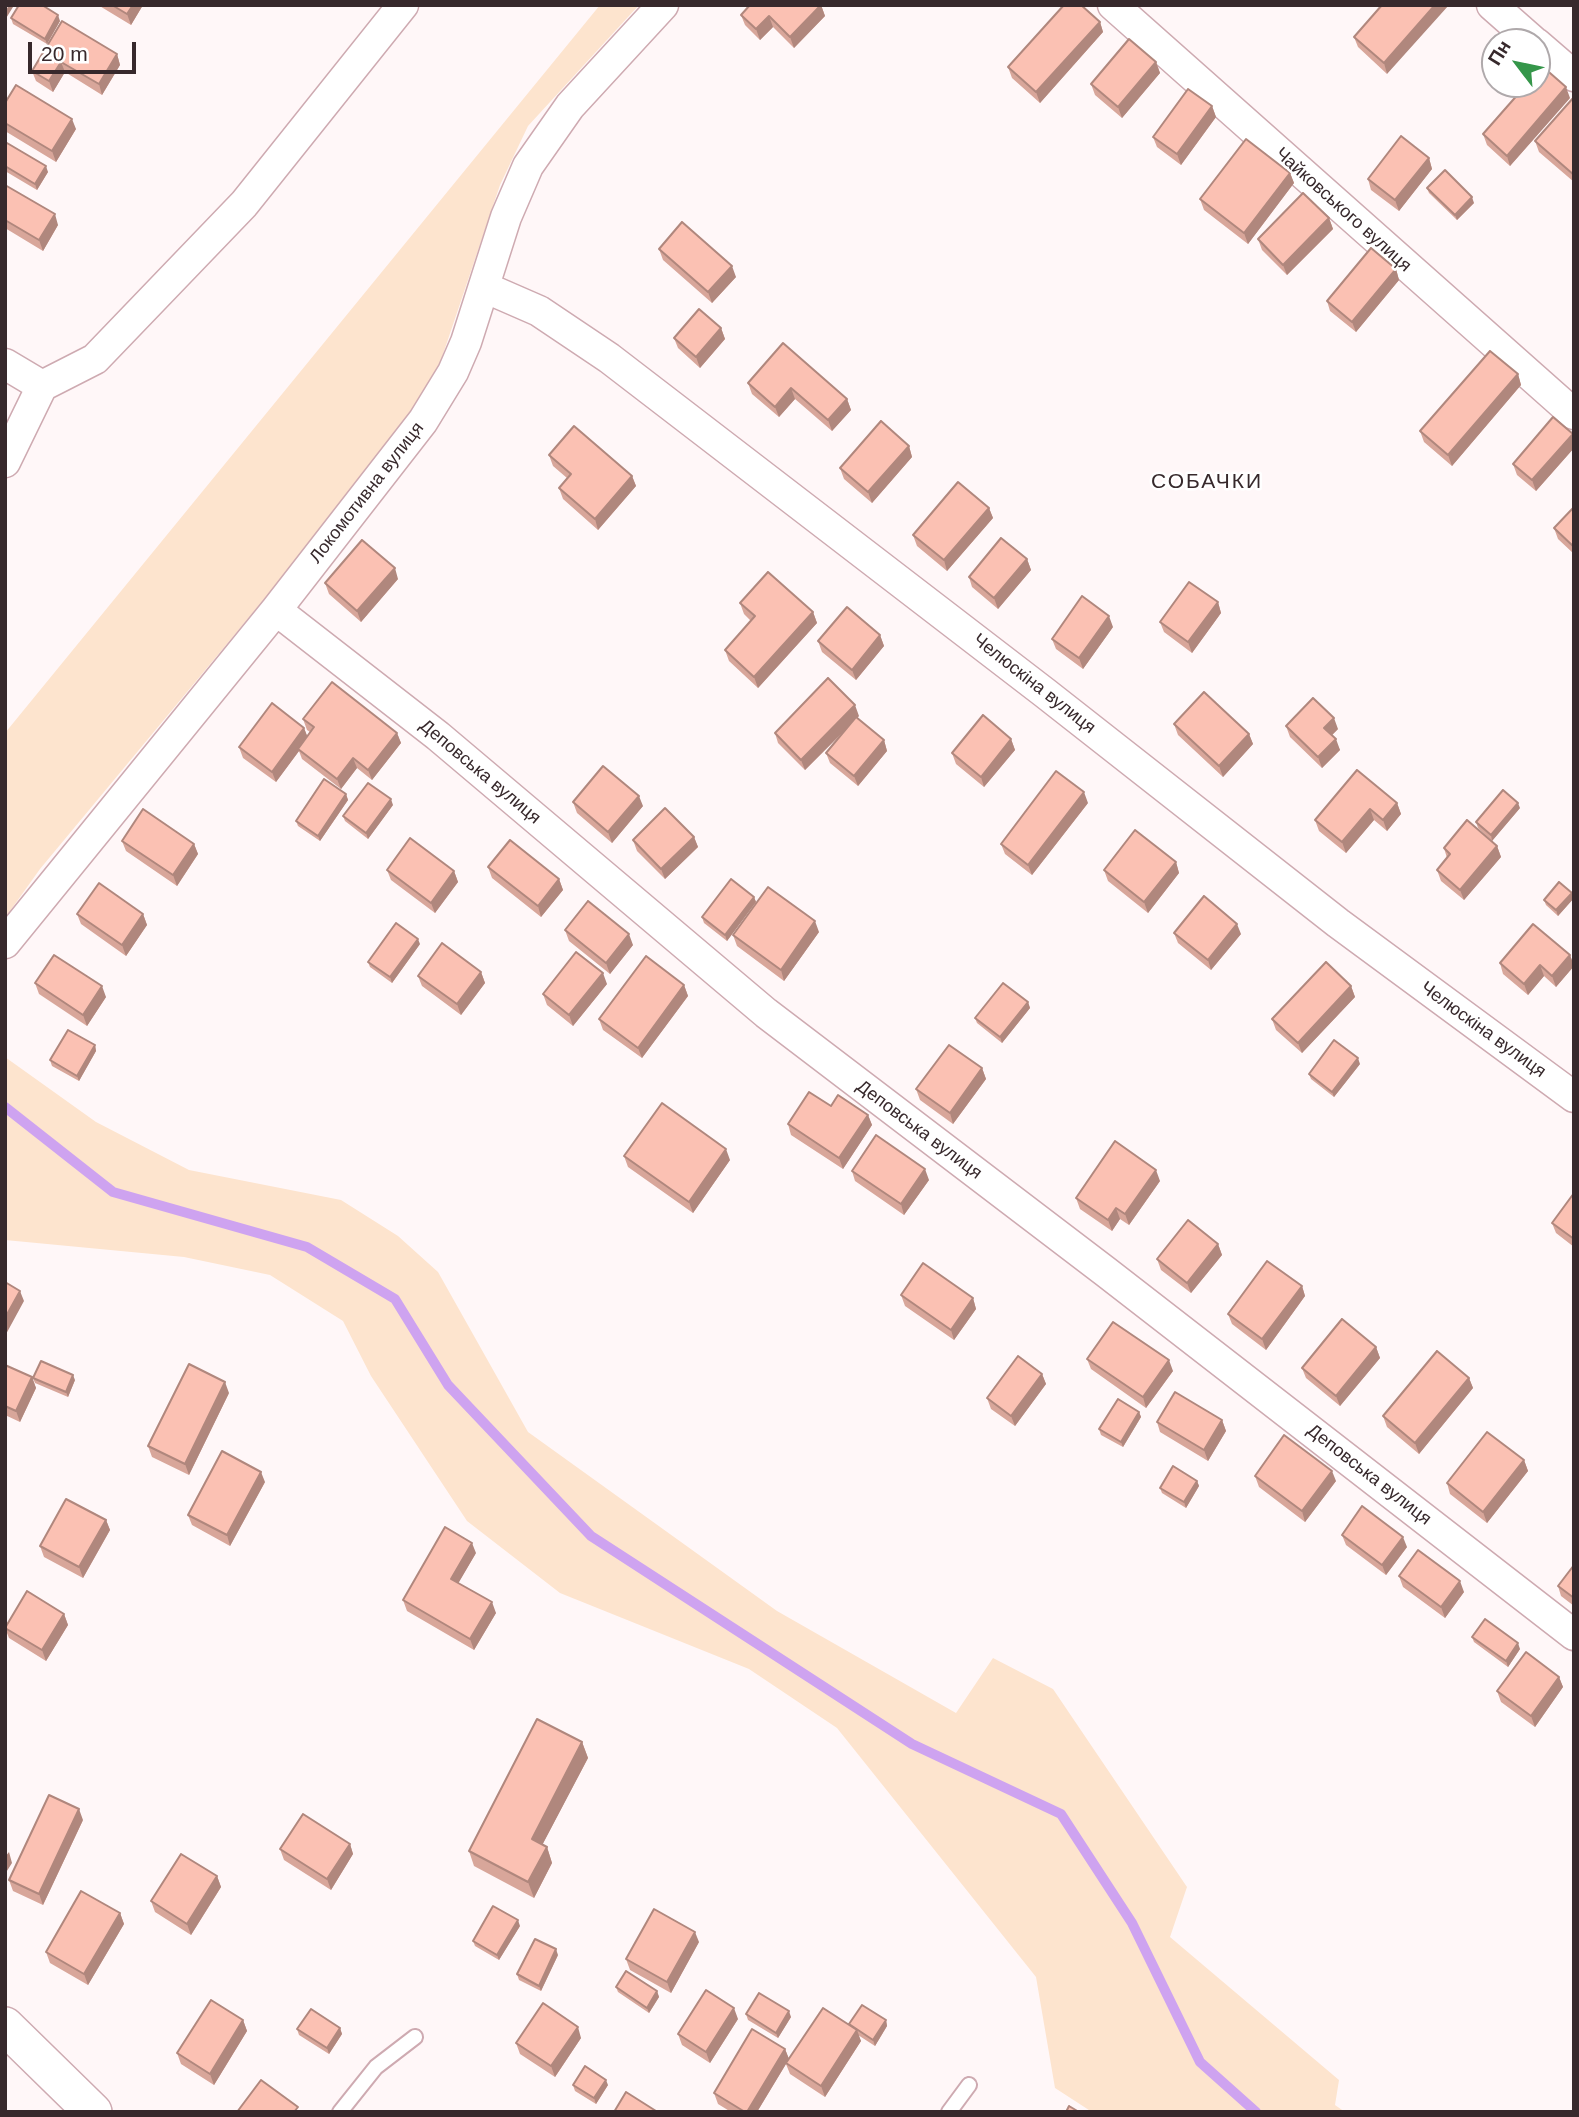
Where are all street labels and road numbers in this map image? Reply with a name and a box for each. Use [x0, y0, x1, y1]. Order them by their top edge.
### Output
street label: Чайковського вулиця [1271, 143, 1415, 277]
street label: Локомотивна вулиця [305, 418, 429, 568]
street label: Челюскіна вулиця [968, 629, 1100, 739]
street label: Деповська вулиця [415, 715, 545, 829]
street label: Челюскіна вулиця [1416, 977, 1550, 1083]
street label: Деповська вулиця [852, 1076, 986, 1184]
street label: Деповська вулиця [1303, 1420, 1435, 1530]

